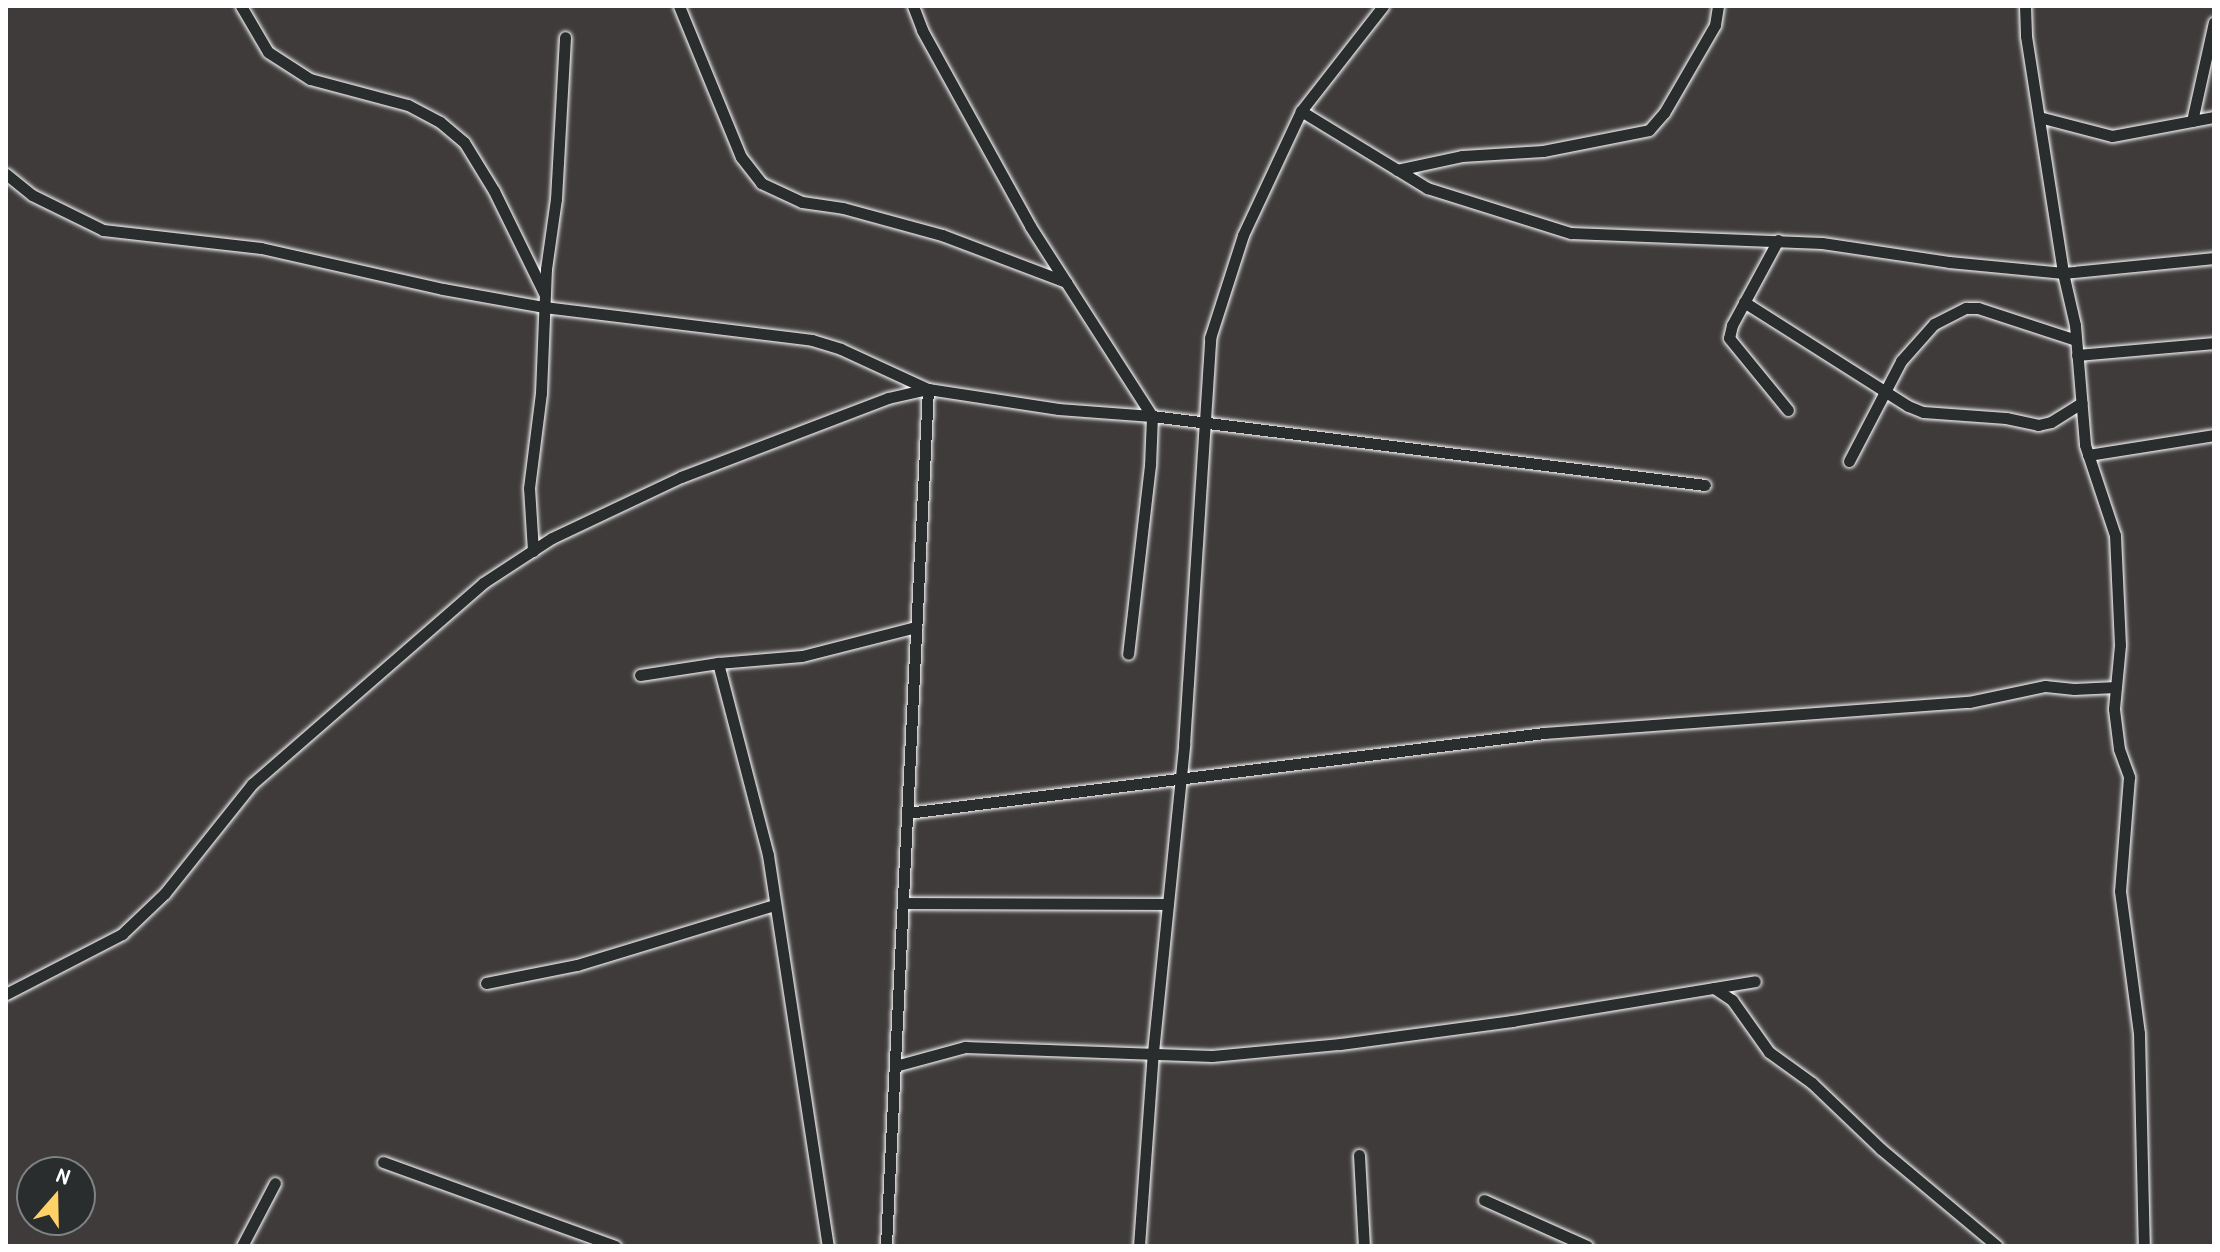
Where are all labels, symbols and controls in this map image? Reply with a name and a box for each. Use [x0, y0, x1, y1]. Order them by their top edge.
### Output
north arrow [16, 1156, 96, 1236]
text: N [53, 1159, 74, 1191]

